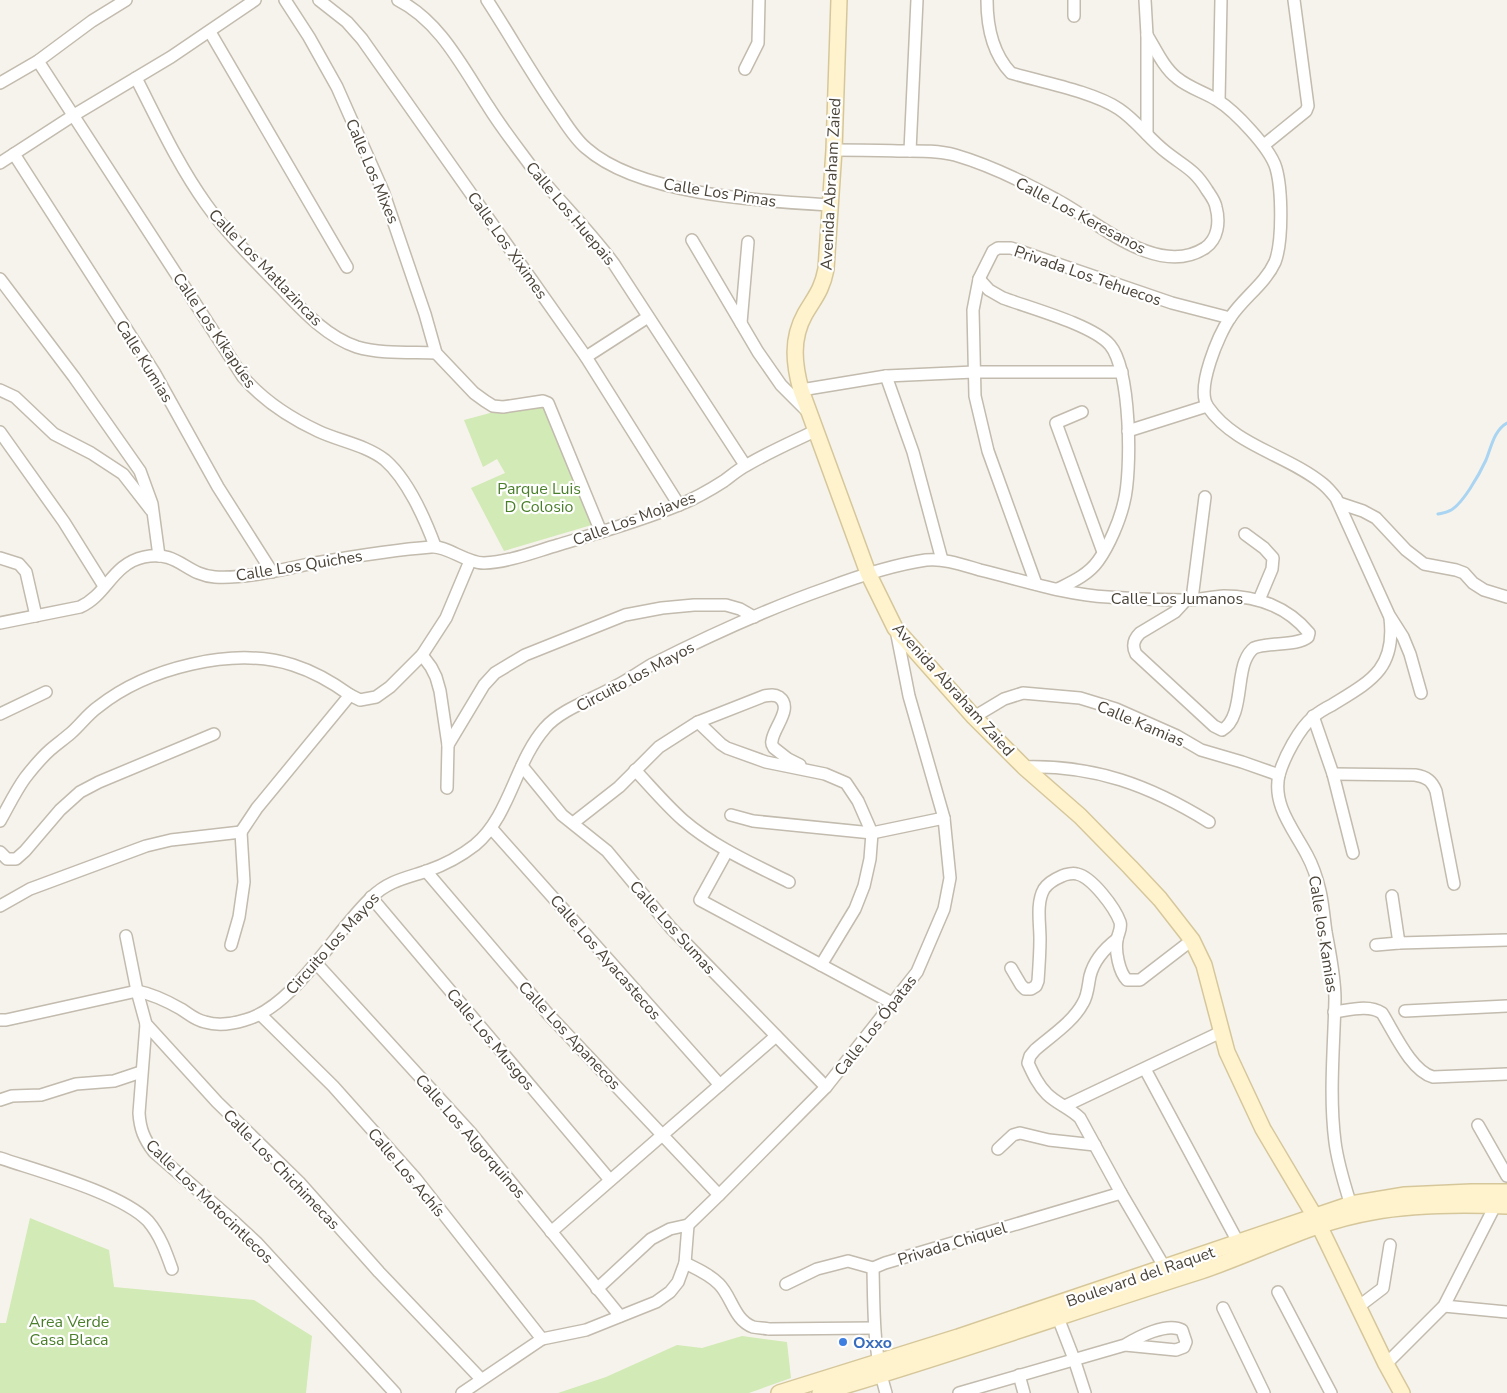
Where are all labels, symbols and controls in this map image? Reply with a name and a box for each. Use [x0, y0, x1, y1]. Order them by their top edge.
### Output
street label: Avenida Abraham Zaied [816, 97, 846, 271]
street label: Calle Los Mixes [340, 115, 404, 227]
street label: Calle Los Huepais [520, 157, 620, 270]
street label: Calle Los Keresanos [1012, 172, 1150, 260]
street label: Calle Los Pimas [662, 173, 778, 213]
street label: Calle Los Xiximes [462, 187, 552, 304]
street label: Calle Los Matlazincas [204, 204, 327, 331]
street label: Privada Los Tehuecos [1011, 240, 1164, 312]
street label: Calle Los Kikapúes [167, 268, 261, 393]
street label: Calle Kumias [110, 316, 178, 407]
park label: Parque Luis D Colosio [497, 478, 581, 518]
street label: Calle Los Mojaves [570, 486, 699, 551]
street label: Calle Los Quiches [234, 545, 364, 587]
street label: Calle Los Jumanos [1111, 588, 1243, 610]
street label: Avenida Abraham Zaied [887, 618, 1019, 761]
street label: Circuito los Mayos [573, 636, 698, 717]
street label: Calle Kamias [1093, 696, 1188, 752]
street label: Calle los Kamias [1303, 874, 1343, 994]
street label: Calle Los Sumas [624, 876, 720, 979]
street label: Circuito los Mayos [281, 888, 385, 1000]
street label: Calle Los Ayacastecos [545, 890, 666, 1025]
street label: Calle Los Ópatas [830, 971, 922, 1081]
street label: Calle Los Apanecos [513, 977, 625, 1095]
street label: Calle Los Musgos [441, 984, 539, 1095]
street label: Calle Los Algorquinos [410, 1070, 530, 1204]
street label: Calle Los Chichimecas [218, 1105, 345, 1235]
street label: Calle Los Achís [363, 1124, 450, 1222]
street label: Calle Los Motocintlecos [141, 1135, 278, 1269]
street label: Privada Chiquel [895, 1217, 1010, 1271]
street label: Boulevard del Raquet [1063, 1241, 1218, 1313]
park label: Area Verde Casa Blaca [29, 1311, 109, 1351]
place label: Oxxo [853, 1332, 892, 1354]
marker: Oxxo [837, 1336, 849, 1348]

